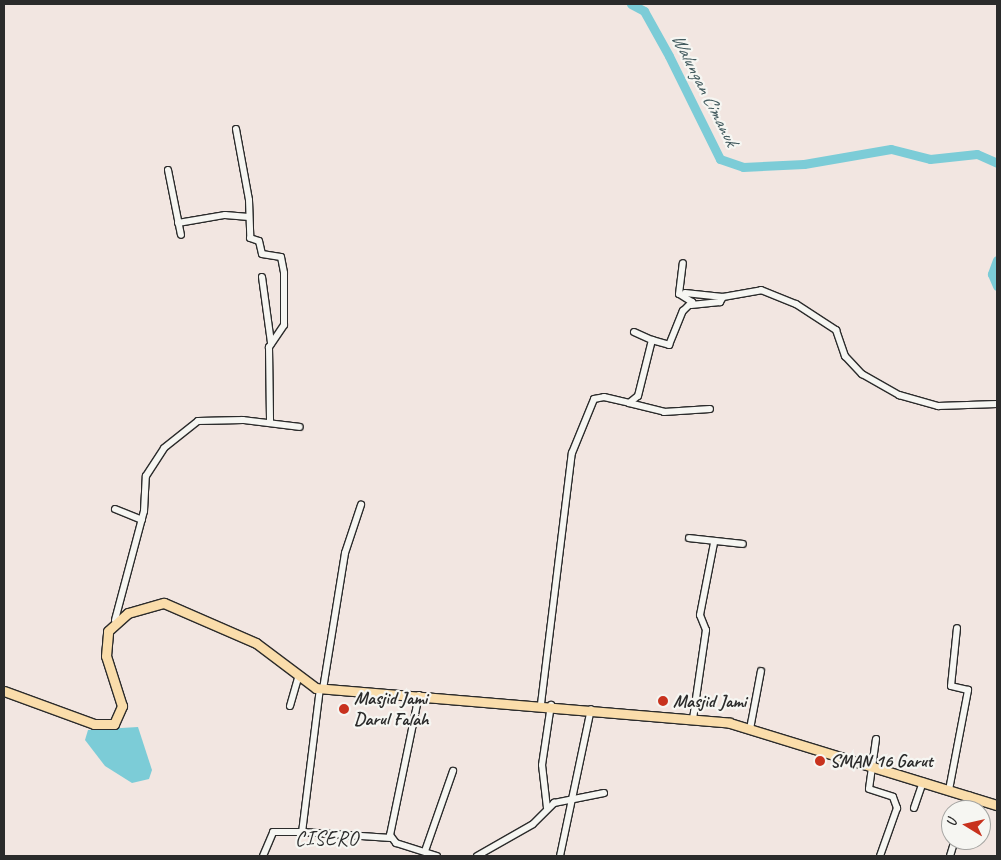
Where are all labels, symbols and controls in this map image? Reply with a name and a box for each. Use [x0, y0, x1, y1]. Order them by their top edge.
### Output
water label: Walungan Cimanuk [666, 31, 742, 149]
place label: Masjid Jami Darul Falah [354, 688, 428, 731]
place label: Masjid Jami [673, 690, 747, 712]
marker: Masjid Jami [657, 695, 669, 707]
marker: Masjid Jami Darul Falah [338, 703, 350, 715]
place label: SMAN 16 Garut [830, 750, 933, 772]
marker: SMAN 16 Garut [814, 755, 826, 767]
north arrow [941, 800, 991, 850]
text: U [943, 818, 961, 827]
district label: CISERO [295, 826, 359, 850]

